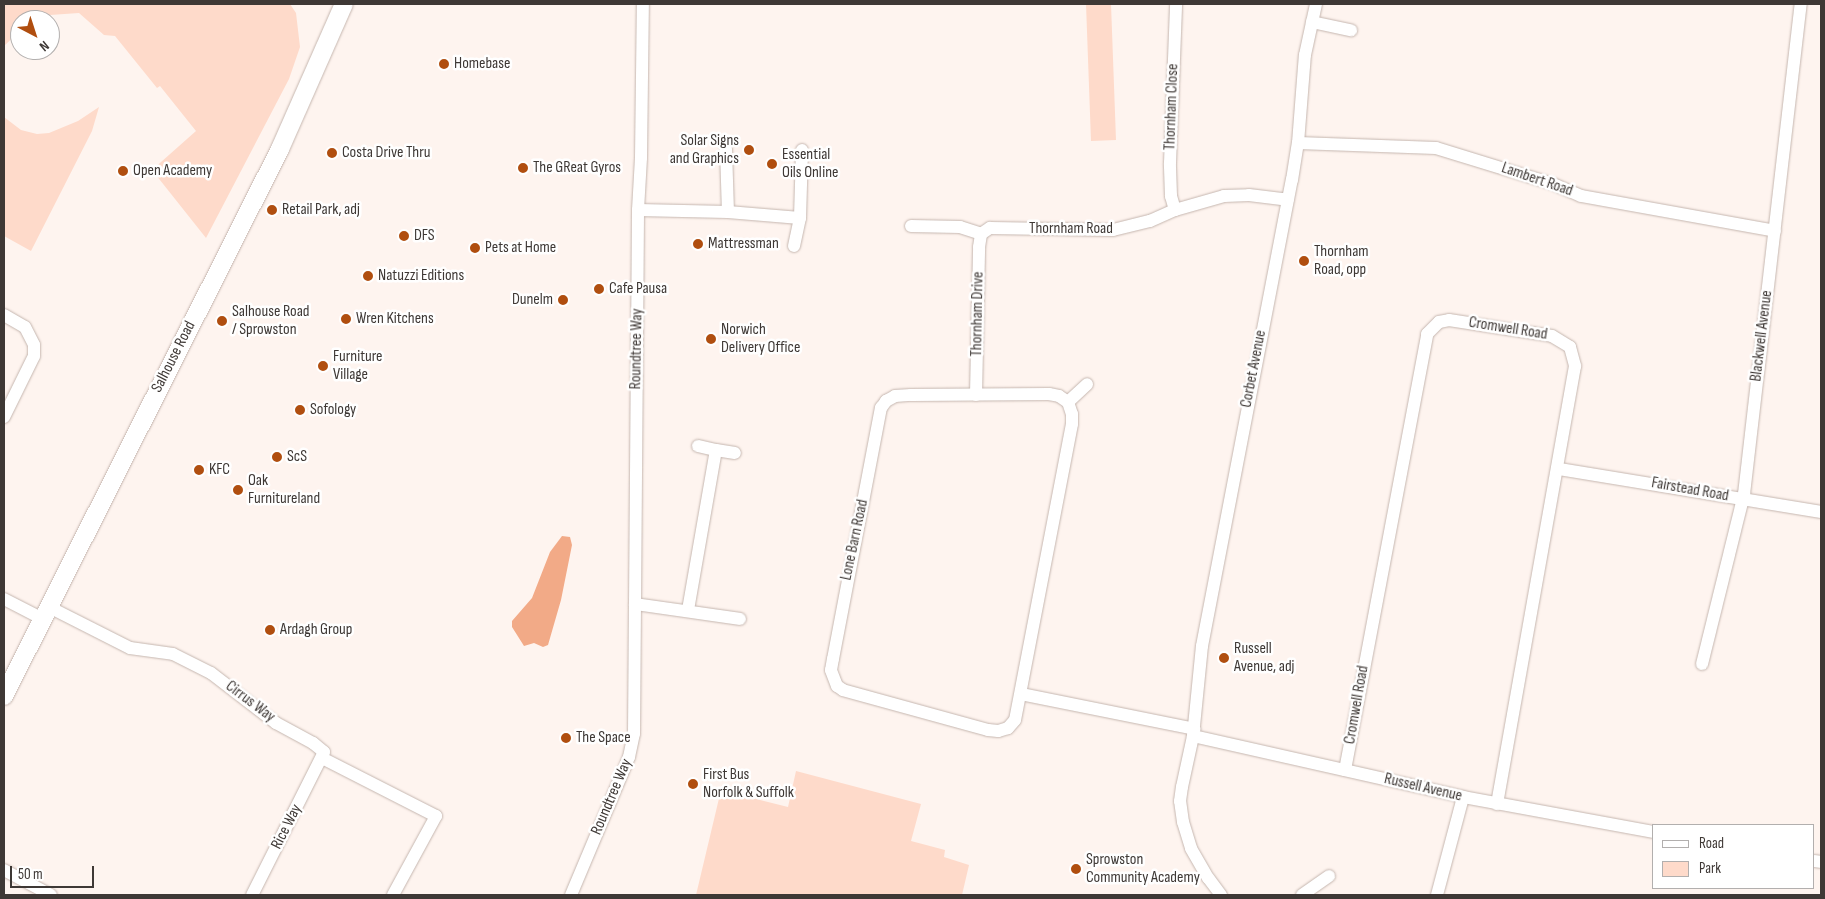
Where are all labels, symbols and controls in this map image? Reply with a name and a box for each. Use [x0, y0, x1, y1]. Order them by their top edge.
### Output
north arrow [10, 10, 60, 60]
text: N [36, 37, 53, 55]
place label: Homebase [454, 54, 510, 74]
marker: Homebase [438, 58, 450, 70]
street label: Thornham Close [1161, 63, 1183, 151]
place label: Solar Signs and Graphics [670, 131, 739, 169]
place label: Costa Drive Thru [342, 143, 430, 163]
marker: Solar Signs and Graphics [743, 144, 755, 156]
place label: Essential Oils Online [782, 145, 838, 183]
marker: Costa Drive Thru [326, 147, 338, 159]
place label: The GReat Gyros [533, 158, 621, 178]
marker: Essential Oils Online [766, 158, 778, 170]
street label: Lambert Road [1499, 159, 1575, 201]
place label: Open Academy [133, 161, 212, 181]
marker: The GReat Gyros [517, 162, 529, 174]
marker: Open Academy [117, 165, 129, 177]
place label: Retail Park, adj [282, 200, 360, 220]
marker: Retail Park, adj [266, 204, 278, 216]
street label: Thornham Road [1029, 219, 1113, 239]
place label: DFS [414, 226, 435, 246]
marker: DFS [398, 230, 410, 242]
place label: Mattressman [708, 234, 779, 254]
place label: Pets at Home [485, 238, 556, 258]
marker: Mattressman [692, 238, 704, 250]
marker: Pets at Home [469, 242, 481, 254]
place label: Thornham Road, opp [1314, 242, 1369, 280]
marker: Thornham Road, opp [1298, 255, 1310, 267]
place label: Natuzzi Editions [378, 266, 464, 286]
marker: Natuzzi Editions [362, 270, 374, 282]
street label: Thornham Drive [968, 271, 988, 357]
place label: Cafe Pausa [609, 279, 667, 299]
marker: Cafe Pausa [593, 283, 605, 295]
street label: Blackwell Avenue [1747, 289, 1777, 383]
place label: Dunelm [512, 290, 553, 310]
marker: Dunelm [557, 294, 569, 306]
place label: Salhouse Road / Sprowston [232, 302, 310, 340]
street label: Roundtree Way [627, 308, 647, 390]
place label: Wren Kitchens [356, 309, 434, 329]
marker: Wren Kitchens [340, 313, 352, 325]
street label: Cromwell Road [1467, 313, 1549, 345]
marker: Salhouse Road / Sprowston [216, 315, 228, 327]
street label: Salhouse Road [148, 318, 200, 396]
place label: Norwich Delivery Office [721, 320, 800, 358]
street label: Corbet Avenue [1237, 329, 1271, 409]
marker: Norwich Delivery Office [705, 333, 717, 345]
place label: Furniture Village [333, 347, 382, 385]
marker: Furniture Village [317, 360, 329, 372]
place label: Sofology [310, 400, 356, 420]
marker: Sofology [294, 404, 306, 416]
place label: ScS [287, 447, 307, 467]
marker: ScS [271, 451, 283, 463]
place label: KFC [209, 460, 230, 480]
marker: KFC [193, 464, 205, 476]
place label: Oak Furnitureland [248, 471, 320, 509]
street label: Fairstead Road [1650, 474, 1730, 506]
marker: Oak Furnitureland [232, 484, 244, 496]
street label: Lone Barn Road [837, 498, 873, 582]
place label: Ardagh Group [280, 620, 352, 640]
marker: Ardagh Group [264, 624, 276, 636]
place label: Russell Avenue, adj [1234, 639, 1294, 677]
marker: Russell Avenue, adj [1218, 652, 1230, 664]
street label: Cromwell Road [1341, 664, 1373, 746]
street label: Cirrus Way [221, 677, 279, 727]
place label: The Space [576, 728, 631, 748]
marker: The Space [560, 732, 572, 744]
street label: Roundtree Way [587, 756, 637, 838]
place label: First Bus Norfolk & Suffolk [703, 765, 794, 803]
street label: Russell Avenue [1382, 770, 1464, 806]
marker: First Bus Norfolk & Suffolk [687, 778, 699, 790]
street label: Rice Way [268, 801, 306, 853]
legend [1652, 824, 1815, 889]
text: Road [1699, 834, 1724, 853]
place label: Sprowston Community Academy [1086, 850, 1200, 888]
scale bar [12, 856, 96, 888]
text: Park [1699, 859, 1721, 878]
marker: Sprowston Community Academy [1070, 863, 1082, 875]
text: 50 m [18, 865, 43, 884]

